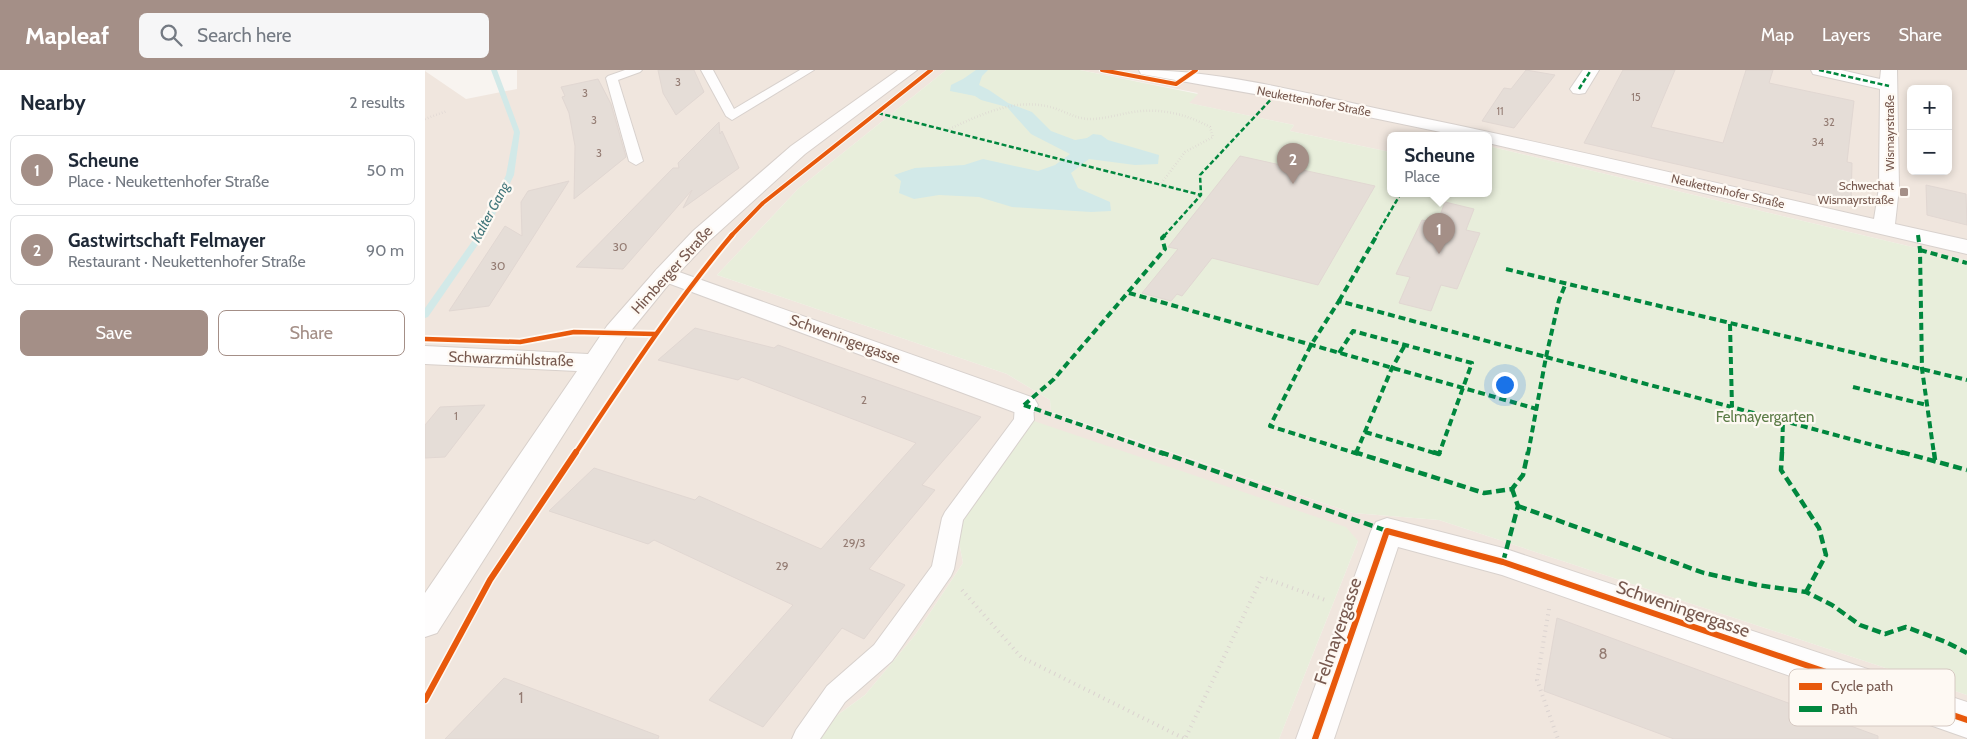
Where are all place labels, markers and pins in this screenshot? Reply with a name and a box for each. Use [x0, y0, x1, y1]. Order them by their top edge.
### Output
pin: 2 [1277, 143, 1309, 184]
place label: Schwechat Wismayrstraße [1818, 178, 1894, 207]
marker: Schwechat Wismayrstraße [1898, 186, 1910, 198]
pin: 1 [1423, 213, 1455, 254]

